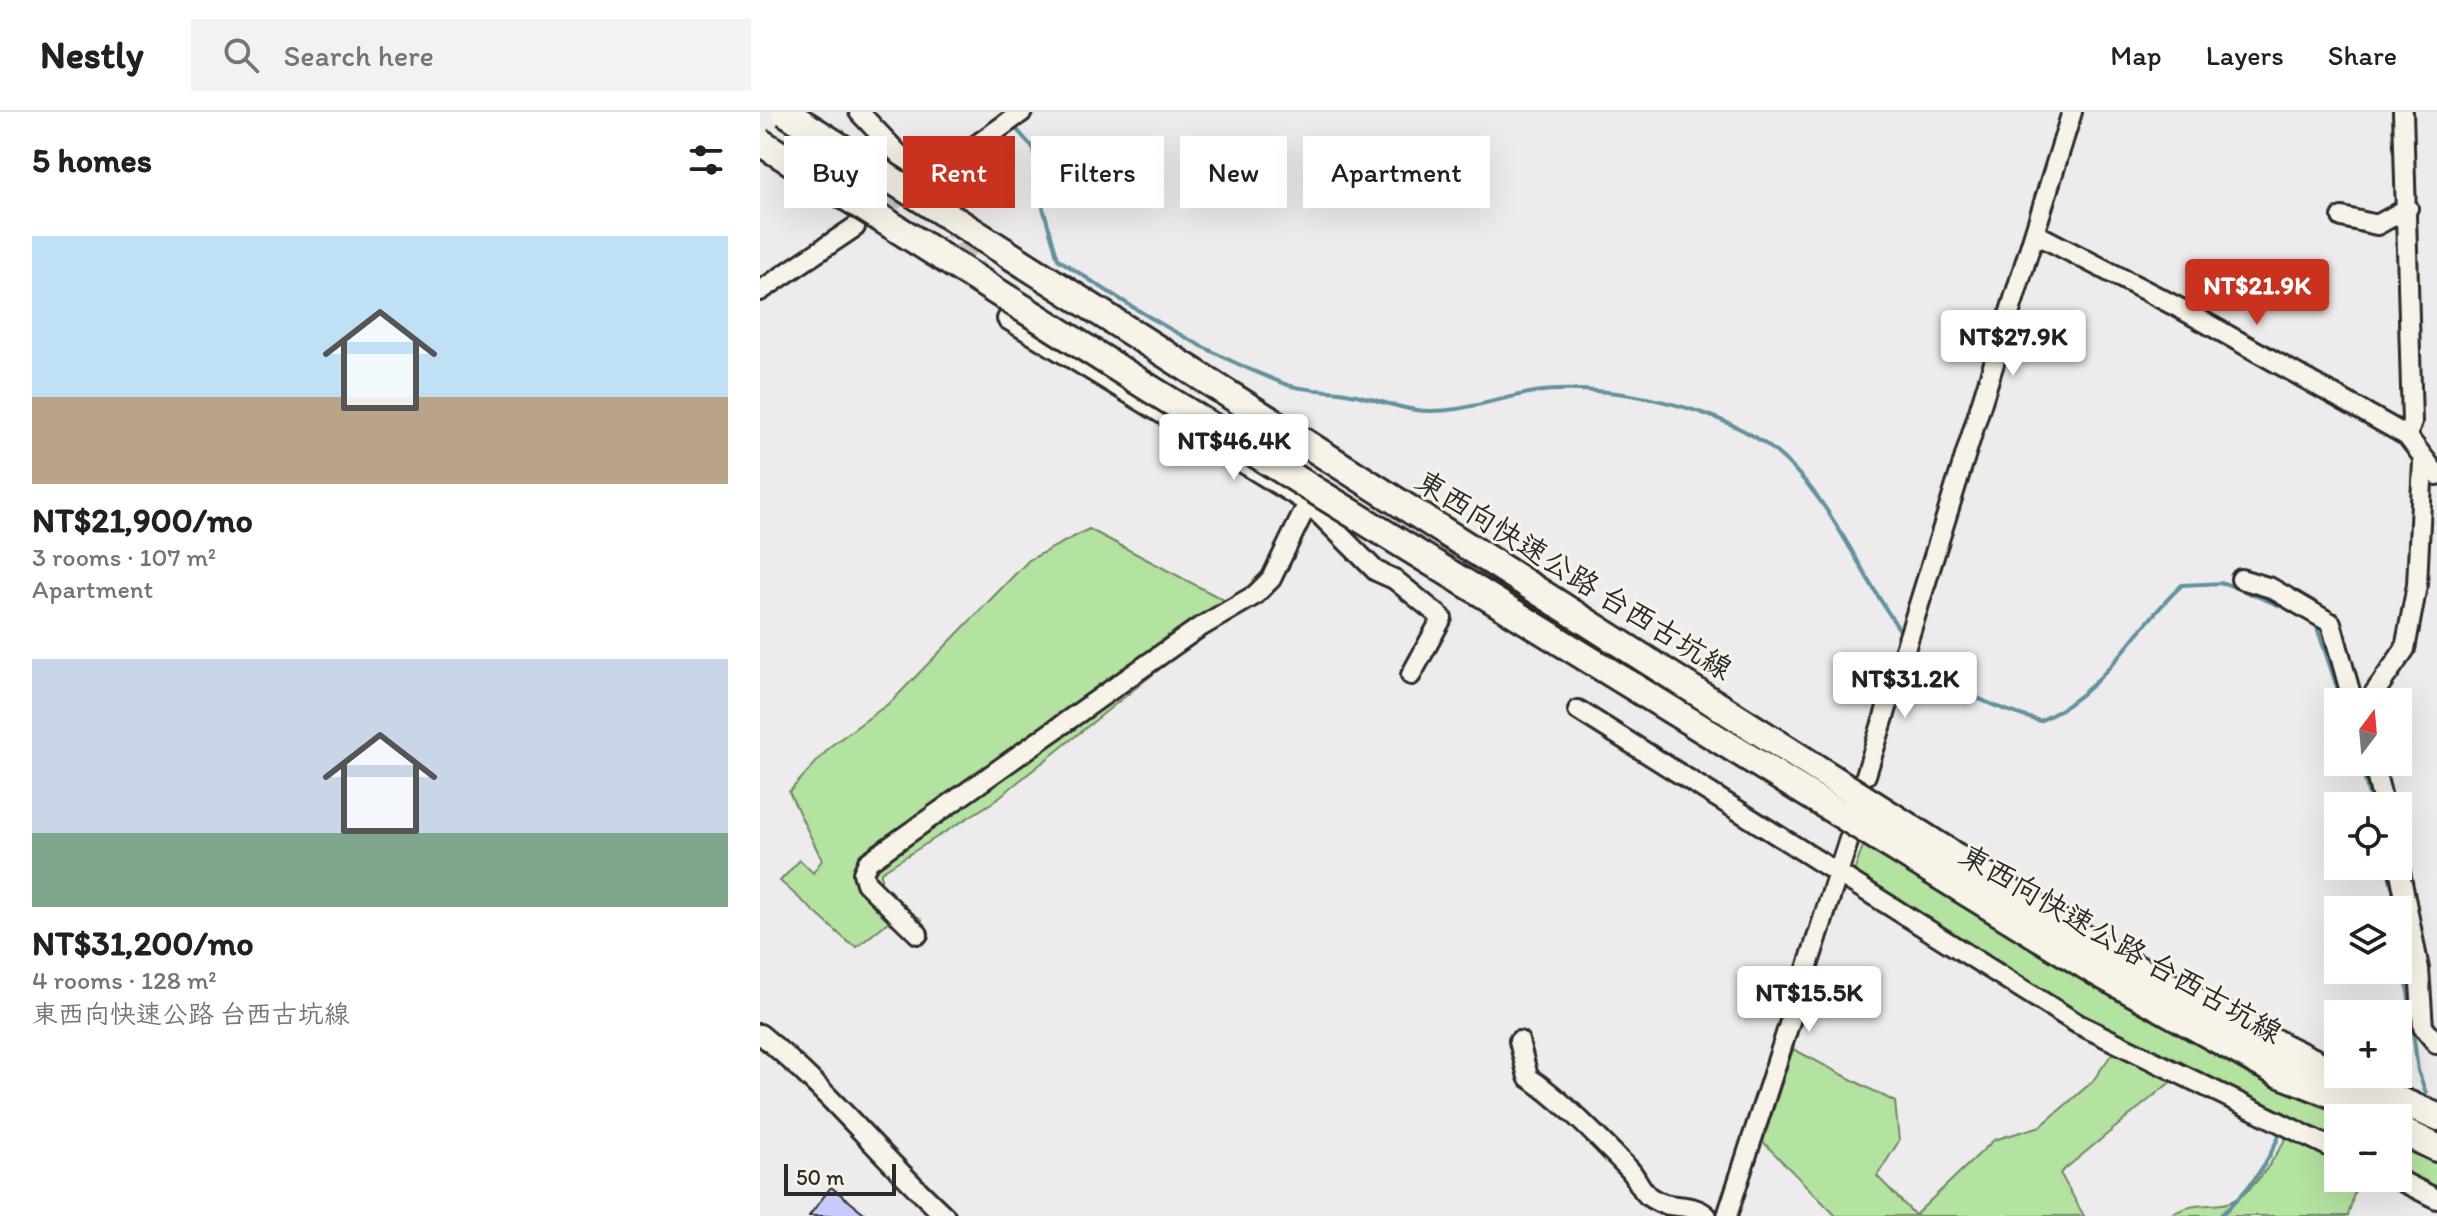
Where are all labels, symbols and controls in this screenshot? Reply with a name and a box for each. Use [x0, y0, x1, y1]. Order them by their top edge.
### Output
search box [191, 19, 751, 91]
text: Nestly [40, 32, 143, 78]
icon: search [219, 33, 263, 77]
text: Search here [283, 37, 434, 74]
text: Map [2110, 38, 2162, 72]
text: Layers [2206, 38, 2284, 72]
text: Share [2328, 38, 2397, 72]
chip: Buy [784, 136, 887, 208]
chip: Rent [903, 136, 1015, 208]
chip: Filters [1031, 136, 1164, 208]
chip: New [1180, 136, 1287, 208]
chip: Apartment [1303, 136, 1490, 208]
icon: filters [684, 138, 728, 182]
text: 5 homes [32, 140, 152, 181]
pin: NT$21.9K [2174, 259, 2340, 327]
text: NT$21.9K [2203, 269, 2311, 301]
icon: home [308, 288, 452, 432]
pin: NT$27.9K [1930, 310, 2096, 378]
text: NT$27.9K [1959, 320, 2067, 352]
pin: NT$46.4K [1151, 414, 1317, 482]
text: NT$46.4K [1177, 424, 1291, 456]
street label: 東西向快速公路 台西古坑線 [1409, 462, 1740, 687]
text: NT$21,900/mo [32, 500, 253, 541]
text: 3 rooms · 107 m² [32, 541, 216, 573]
text: Apartment [32, 573, 153, 605]
pin: NT$31.2K [1822, 652, 1988, 720]
text: NT$31.2K [1851, 662, 1959, 694]
north arrow [2324, 688, 2412, 776]
map controls [2324, 688, 2412, 1192]
icon: home [308, 711, 452, 855]
button: locate [2324, 792, 2412, 880]
street label: 東西向快速公路 台西古坑線 [1953, 836, 2289, 1051]
button: layers [2324, 896, 2412, 984]
text: NT$31,200/mo [32, 923, 254, 964]
text: 4 rooms · 128 m² [32, 964, 217, 996]
pin: NT$15.5K [1726, 966, 1892, 1034]
text: NT$15.5K [1755, 976, 1863, 1008]
text: 東西向快速公路 台西古坑線 [32, 998, 350, 1030]
button: + [2324, 1000, 2412, 1088]
button: − [2324, 1104, 2412, 1192]
scale bar [784, 1160, 896, 1196]
text: 50 m [796, 1164, 845, 1191]

